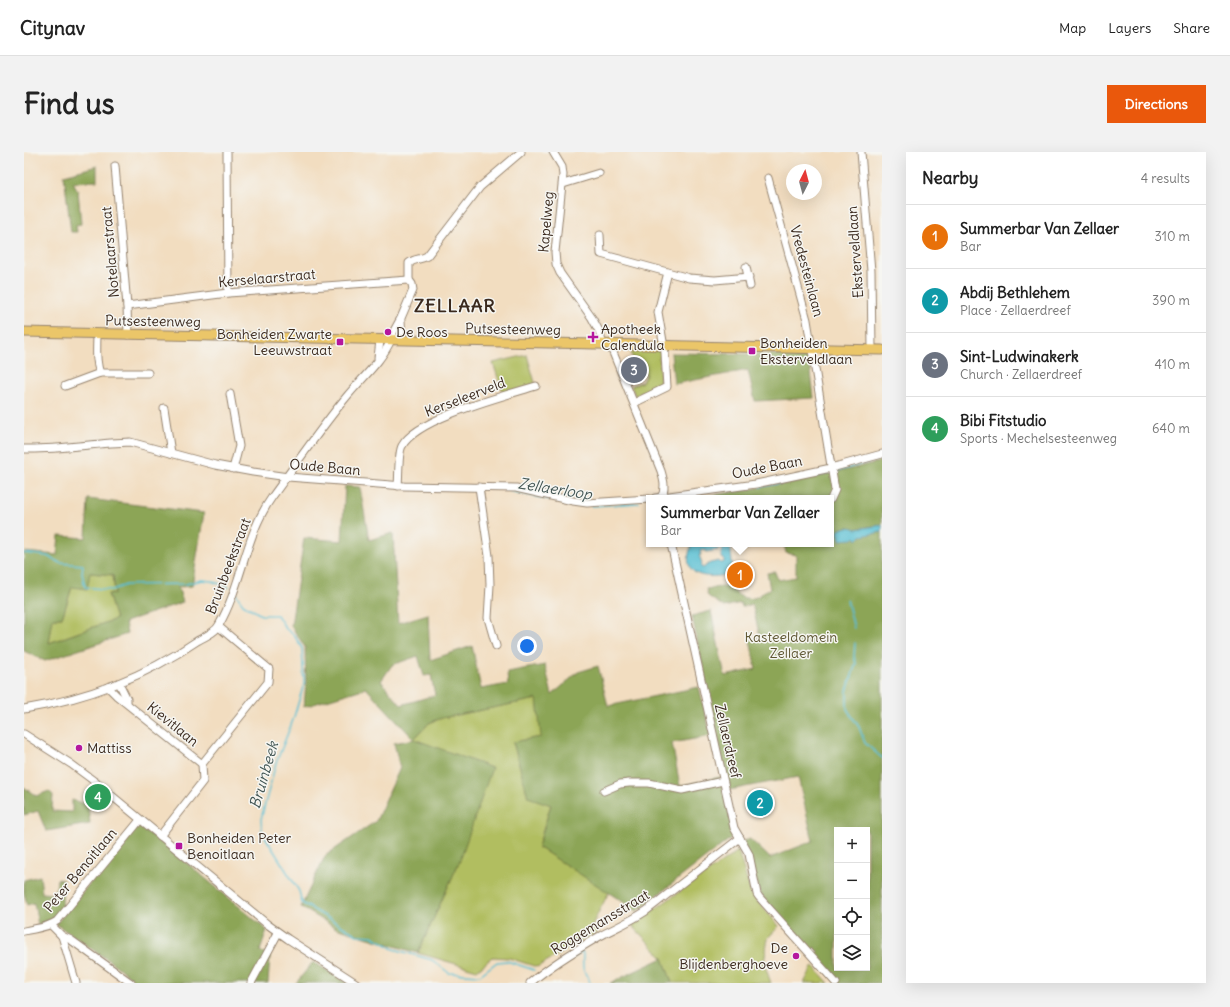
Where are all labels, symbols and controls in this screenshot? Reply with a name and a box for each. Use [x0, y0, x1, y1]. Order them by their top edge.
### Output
text: Citynav [20, 16, 85, 40]
text: Map [1059, 19, 1086, 37]
text: Layers [1108, 19, 1151, 37]
text: Share [1173, 19, 1210, 37]
button: Directions [1107, 85, 1206, 123]
text: Find us [24, 86, 115, 122]
north arrow [786, 164, 822, 200]
text: Nearby [922, 167, 978, 189]
text: 4 results [1141, 170, 1190, 187]
street label: Kapelweg [534, 191, 558, 253]
street label: Notelaarstraat [97, 205, 123, 298]
street label: Eksterveldlaan [843, 205, 867, 299]
text: Summerbar Van Zellaer [960, 219, 1119, 238]
street label: Vredesteinlaan [786, 223, 828, 319]
text: 1 [932, 228, 938, 245]
text: 310 m [1155, 228, 1190, 245]
text: Bar [960, 238, 981, 255]
street label: Kerselaarstraat [218, 265, 317, 291]
text: Abdij Bethlehem [960, 283, 1070, 302]
text: 2 [931, 292, 939, 309]
text: 390 m [1152, 292, 1190, 309]
district label: ZELLAAR [414, 294, 496, 317]
text: Place · Zellaerdreef [960, 302, 1071, 319]
street label: Putsesteenweg [105, 311, 201, 331]
street label: Putsesteenweg [465, 319, 561, 339]
place label: Apotheek Calendula [601, 320, 664, 354]
place label: De Roos [396, 323, 448, 341]
place label: Bonheiden Zwarte Leeuwstraat [217, 325, 332, 359]
marker: De Roos [383, 327, 393, 337]
marker: Apotheek Calendula [588, 332, 598, 342]
place label: Bonheiden Eksterveldlaan [760, 334, 852, 368]
marker: Bonheiden Zwarte Leeuwstraat [335, 337, 345, 347]
marker: Bonheiden Eksterveldlaan [747, 346, 757, 356]
text: Sint-Ludwinakerk [960, 347, 1079, 366]
pin: 3 [621, 355, 647, 385]
text: 3 [931, 356, 939, 373]
text: 410 m [1154, 356, 1190, 373]
text: Church · Zellaerdreef [960, 366, 1082, 383]
street label: Kerseleerveld [422, 373, 508, 421]
text: Bibi Fitstudio [960, 411, 1047, 430]
text: 4 [931, 420, 939, 437]
text: 640 m [1152, 420, 1190, 437]
text: Sports · Mechelsesteenweg [960, 430, 1117, 447]
street label: Oude Baan [730, 451, 804, 483]
street label: Oude Baan [289, 455, 361, 479]
water label: Zellaerloop [517, 473, 595, 504]
popup [646, 495, 834, 547]
text: Summerbar Van Zellaer [660, 503, 820, 522]
street label: Bruinbeekstraat [201, 515, 255, 617]
text: Bar [660, 522, 682, 539]
pin: 1 [727, 560, 753, 590]
park label: Kasteeldomein Zellaer [745, 628, 837, 662]
your location [517, 636, 537, 656]
street label: Kievitlaan [144, 698, 202, 750]
street label: Zellaerdreef [711, 702, 745, 780]
water label: Bruinbeek [245, 738, 283, 811]
place label: Mattiss [87, 739, 132, 757]
marker: Mattiss [74, 743, 84, 753]
pin: 4 [85, 782, 111, 812]
pin: 2 [747, 788, 773, 818]
street label: Peter Benoitlaan [40, 824, 120, 916]
map controls [834, 827, 870, 971]
button: + [834, 827, 870, 863]
place label: Bonheiden Peter Benoitlaan [187, 829, 292, 863]
marker: Bonheiden Peter Benoitlaan [174, 841, 184, 851]
button: − [834, 863, 870, 899]
street label: Roggemansstraat [547, 885, 653, 959]
button: locate [834, 899, 870, 935]
button: layers [834, 935, 870, 971]
place label: De Blijdenberghoeve [679, 939, 788, 973]
marker: De Blijdenberghoeve [791, 951, 801, 961]

